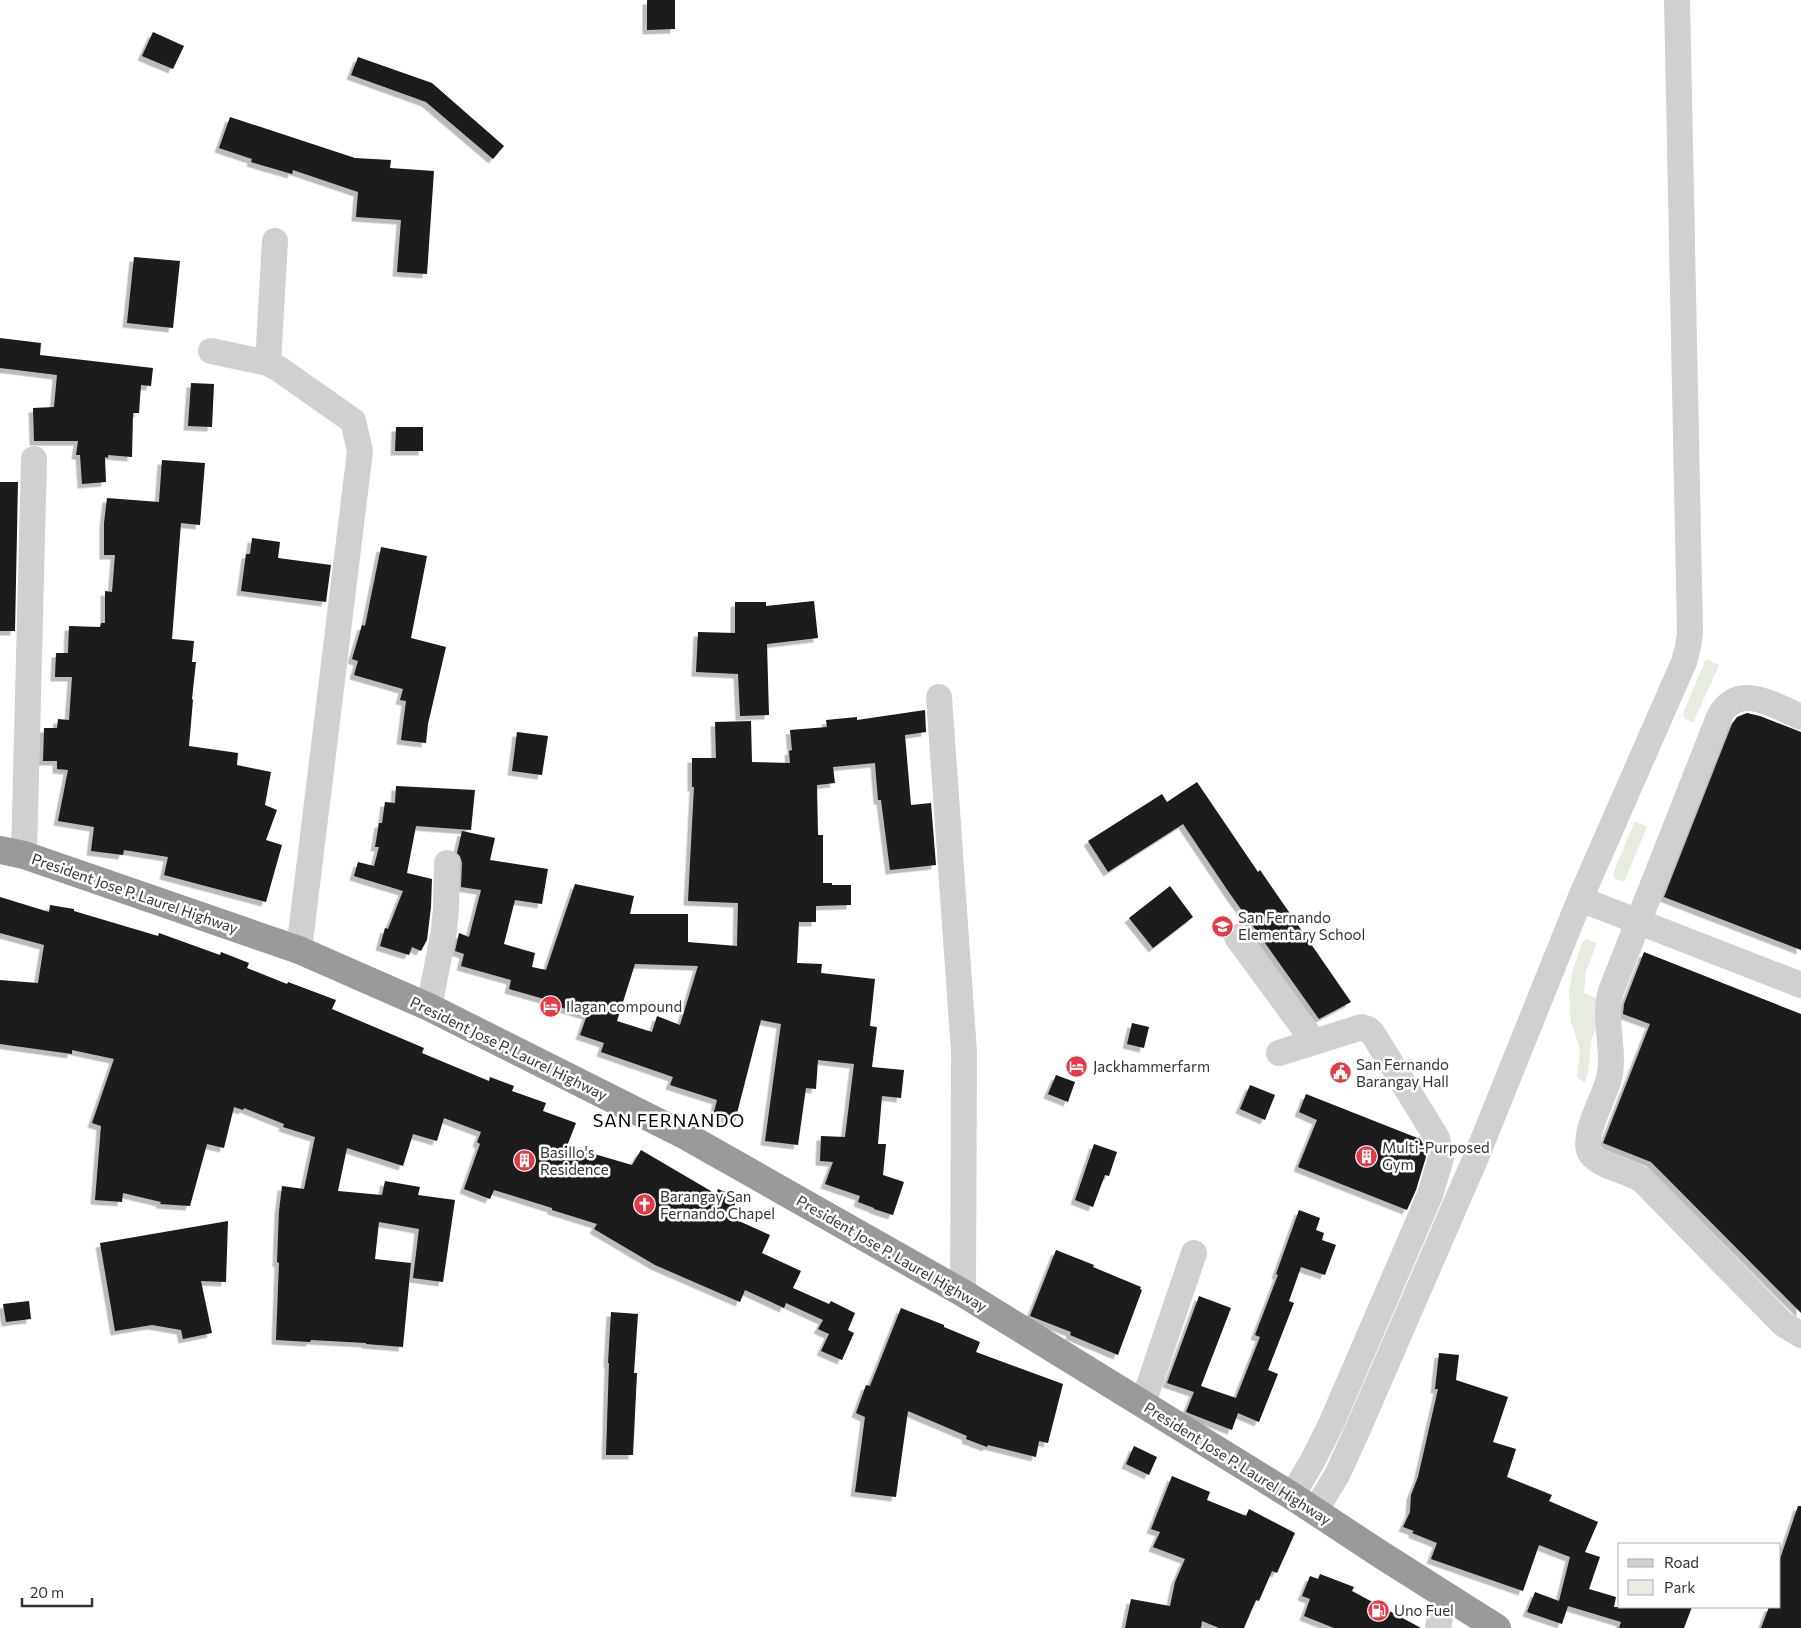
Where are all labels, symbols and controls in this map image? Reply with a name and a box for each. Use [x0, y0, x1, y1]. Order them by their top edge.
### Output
street label: President Jose P. Laurel Highway [29, 849, 241, 937]
place label: San Fernando Elementary School [1238, 908, 1365, 943]
school or university icon: San Fernando Elementary School [1210, 914, 1234, 938]
street label: President Jose P. Laurel Highway [407, 992, 611, 1104]
hotel icon: Ilagan compound [538, 994, 562, 1018]
place label: Ilagan compound [566, 997, 682, 1015]
hotel icon: Jackhammerfarm [1065, 1054, 1089, 1078]
place label: San Fernando Barangay Hall [1356, 1055, 1449, 1090]
place label: Jackhammerfarm [1093, 1057, 1210, 1075]
public building icon: San Fernando Barangay Hall [1328, 1061, 1352, 1085]
district label: SAN FERNANDO [593, 1109, 745, 1131]
place label: Multi-Purposed Gym [1382, 1138, 1490, 1173]
place label: Basillo's Residence [540, 1143, 609, 1178]
building icon: Multi-Purposed Gym [1354, 1144, 1378, 1168]
building icon: Basillo's Residence [512, 1149, 536, 1173]
place label: Barangay San Fernando Chapel [660, 1187, 775, 1222]
street label: President Jose P. Laurel Highway [793, 1191, 991, 1315]
church icon: Barangay San Fernando Chapel [632, 1193, 656, 1217]
street label: President Jose P. Laurel Highway [1141, 1398, 1335, 1528]
legend [1618, 1543, 1781, 1608]
text: Road [1664, 1553, 1699, 1571]
scale bar [22, 1576, 92, 1608]
text: Park [1664, 1578, 1695, 1596]
text: 20 m [30, 1583, 64, 1601]
fuel station icon: Uno Fuel [1366, 1598, 1390, 1622]
place label: Uno Fuel [1394, 1601, 1454, 1619]

